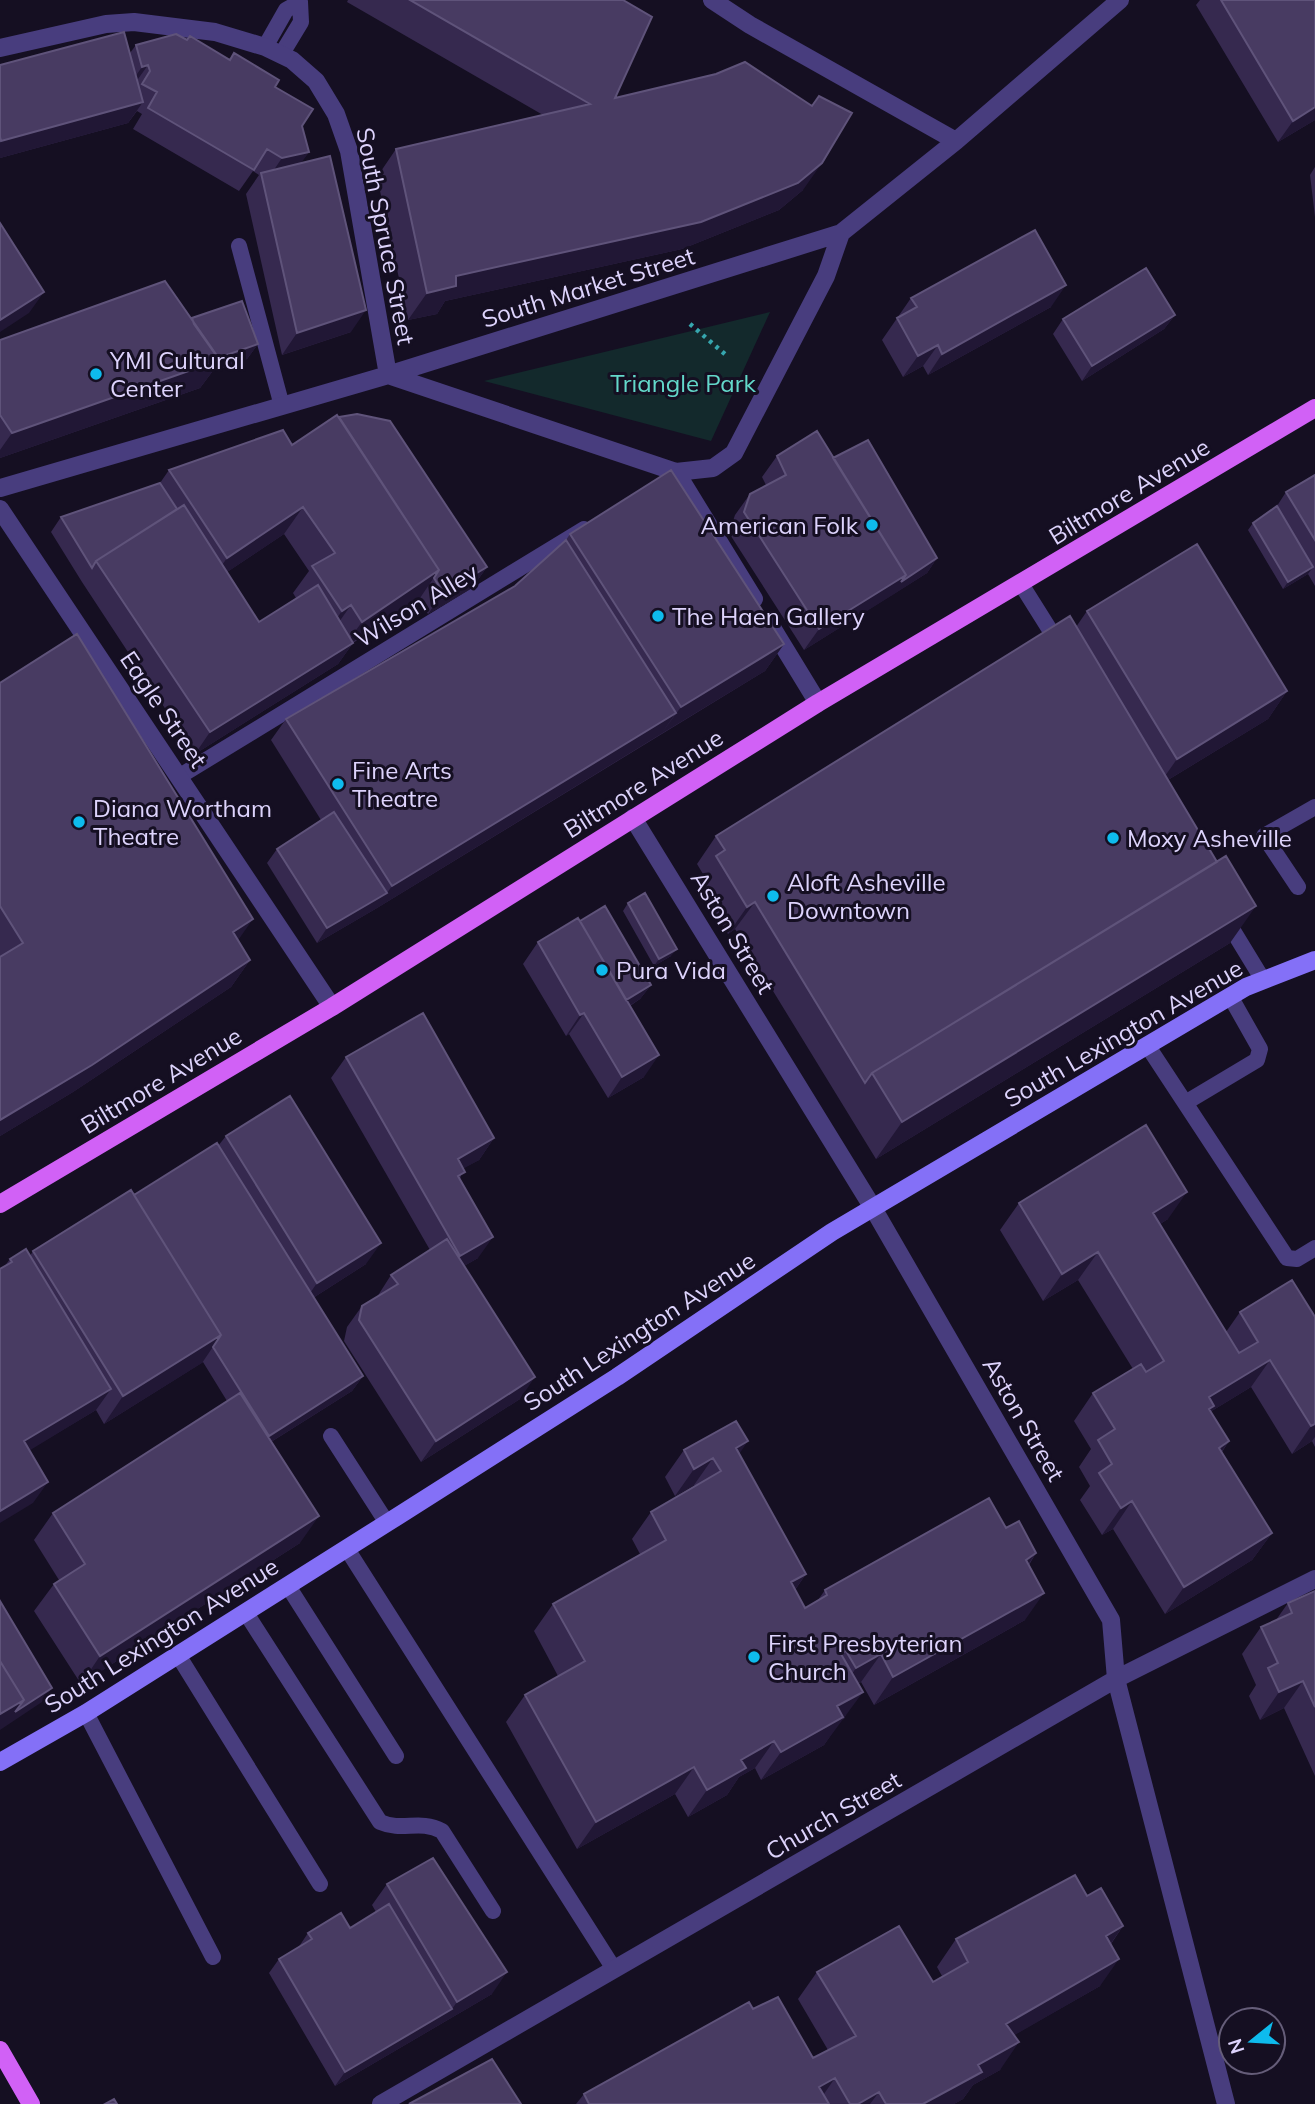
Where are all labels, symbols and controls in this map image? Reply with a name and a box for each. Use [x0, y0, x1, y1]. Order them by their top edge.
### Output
street label: South Spruce Street [350, 125, 422, 347]
street label: South Market Street [478, 240, 698, 334]
place label: YMI Cultural Center [109, 345, 245, 403]
marker: YMI Cultural Center [88, 366, 104, 382]
park label: Triangle Park [610, 368, 756, 398]
street label: Biltmore Avenue [1043, 431, 1215, 551]
place label: American Folk [700, 510, 859, 540]
marker: American Folk [864, 517, 880, 533]
street label: Wilson Alley [349, 556, 483, 654]
place label: The Haen Gallery [672, 601, 865, 631]
marker: The Haen Gallery [650, 608, 666, 624]
street label: Eagle Street [114, 645, 214, 773]
street label: Biltmore Avenue [558, 722, 728, 844]
place label: Fine Arts Theatre [352, 755, 452, 813]
marker: Fine Arts Theatre [330, 776, 346, 792]
place label: Diana Wortham Theatre [93, 793, 272, 851]
marker: Diana Wortham Theatre [71, 814, 87, 830]
place label: Moxy Asheville [1127, 823, 1292, 853]
marker: Moxy Asheville [1105, 830, 1121, 846]
street label: Aston Street [685, 865, 781, 999]
place label: Aloft Asheville Downtown [787, 867, 945, 925]
marker: Aloft Asheville Downtown [765, 888, 781, 904]
street label: South Lexington Avenue [999, 952, 1247, 1114]
place label: Pura Vida [616, 955, 726, 985]
marker: Pura Vida [594, 962, 610, 978]
street label: Biltmore Avenue [75, 1020, 247, 1140]
street label: South Lexington Avenue [518, 1245, 760, 1417]
street label: Aston Street [977, 1352, 1071, 1486]
street label: South Lexington Avenue [38, 1551, 284, 1719]
place label: First Presbyterian Church [768, 1628, 963, 1686]
marker: First Presbyterian Church [746, 1649, 762, 1665]
street label: Church Street [760, 1764, 906, 1866]
north arrow [1217, 2006, 1287, 2076]
text: N [1222, 2036, 1249, 2057]

